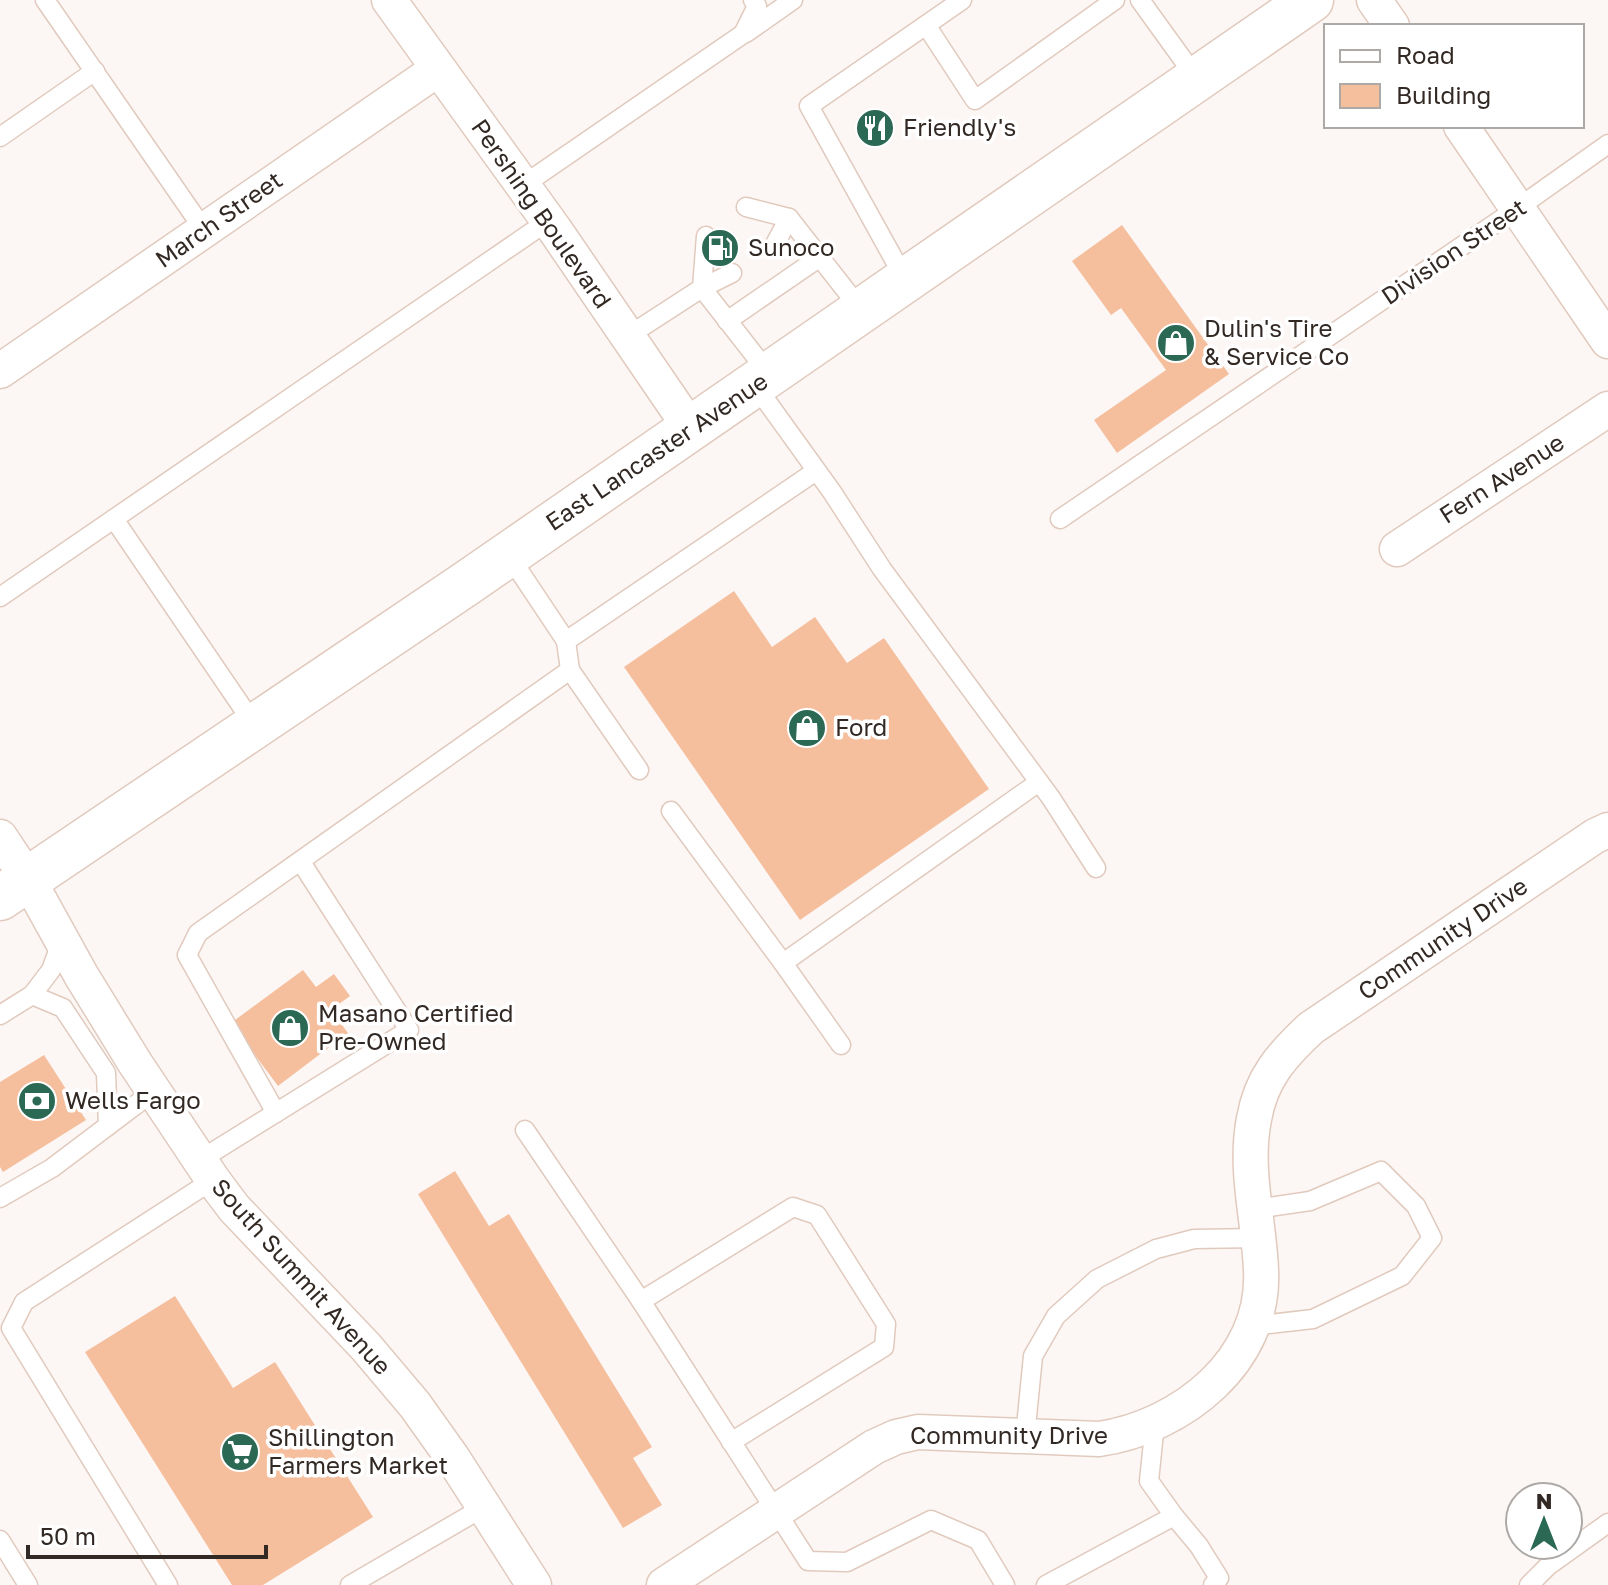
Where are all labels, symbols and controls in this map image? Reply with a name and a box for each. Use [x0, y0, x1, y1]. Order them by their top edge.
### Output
legend [1324, 24, 1584, 128]
text: Road [1396, 40, 1455, 69]
text: Building [1396, 80, 1491, 109]
restaurant icon: Friendly's [854, 107, 896, 149]
place label: Friendly's [903, 112, 1016, 141]
street label: Pershing Boulevard [466, 113, 618, 313]
street label: March Street [149, 164, 287, 273]
street label: Division Street [1375, 192, 1531, 310]
fuel station icon: Sunoco [699, 227, 741, 269]
place label: Sunoco [748, 232, 835, 261]
place label: Dulin's Tire & Service Co [1204, 313, 1349, 370]
shop icon: Dulin's Tire & Service Co [1155, 322, 1197, 364]
street label: East Lancaster Avenue [540, 366, 773, 536]
street label: Fern Avenue [1433, 427, 1569, 529]
shop icon: Ford [786, 707, 828, 749]
place label: Ford [835, 712, 887, 741]
street label: Community Drive [1352, 870, 1532, 1005]
place label: Masano Certified Pre-Owned [318, 998, 514, 1055]
shop icon: Masano Certified Pre-Owned [269, 1007, 311, 1049]
bank icon: Wells Fargo [16, 1080, 58, 1122]
place label: Wells Fargo [65, 1085, 201, 1114]
street label: South Summit Avenue [206, 1172, 398, 1380]
street label: Community Drive [910, 1420, 1108, 1449]
place label: Shillington Farmers Market [268, 1422, 448, 1479]
supermarket icon: Shillington Farmers Market [219, 1431, 261, 1473]
north arrow [1504, 1481, 1584, 1561]
text: N [1536, 1487, 1552, 1514]
scale bar [28, 1509, 266, 1559]
text: 50 m [40, 1521, 96, 1550]

